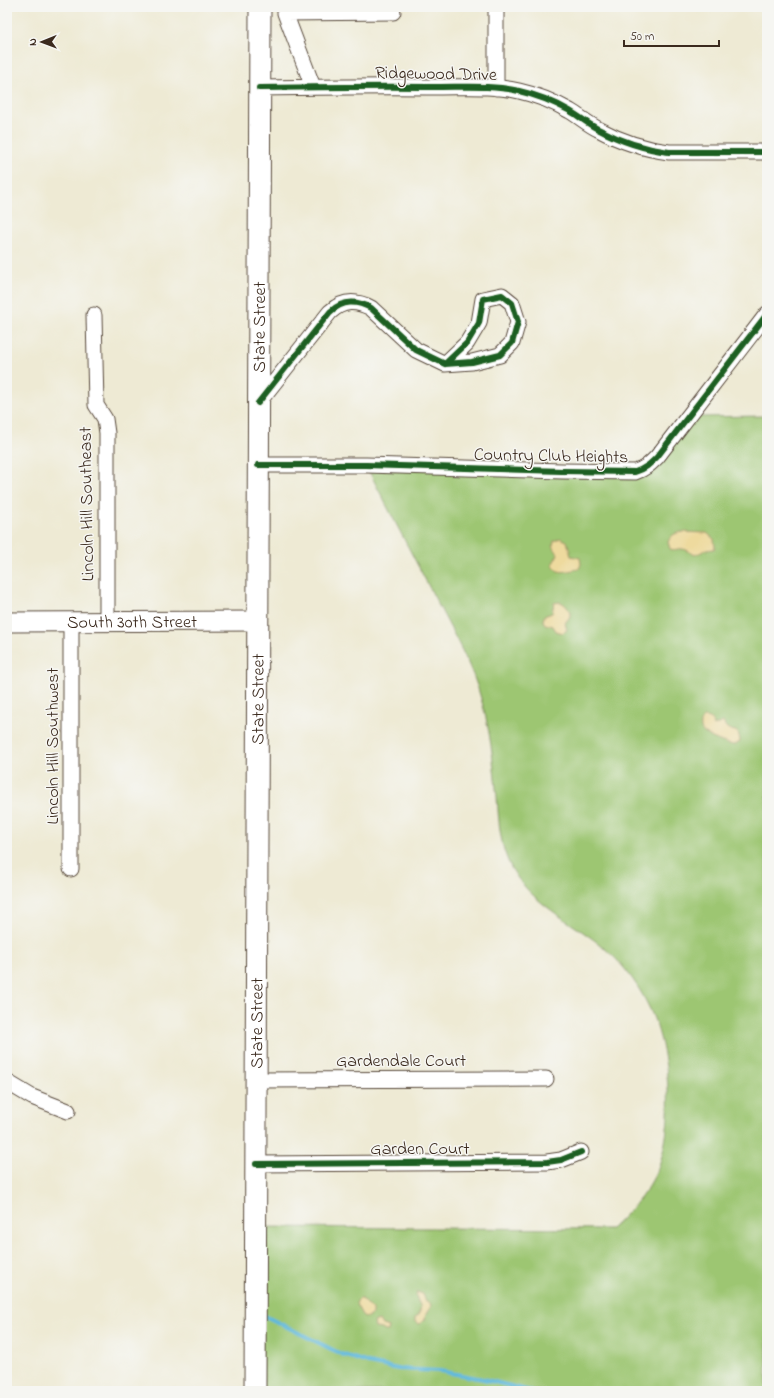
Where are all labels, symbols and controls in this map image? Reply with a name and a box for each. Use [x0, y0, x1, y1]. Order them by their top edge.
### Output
north arrow [22, 22, 62, 62]
scale bar [624, 22, 719, 48]
text: 50 m [630, 28, 654, 46]
text: N [25, 38, 41, 46]
street label: Ridgewood Drive [375, 61, 498, 90]
street label: State Street [248, 281, 274, 373]
street label: Lincoln Hill Southeast [74, 426, 102, 582]
street label: Country Club Heights [473, 443, 628, 472]
street label: South 30th Street [67, 610, 197, 637]
street label: State Street [246, 653, 273, 745]
street label: Lincoln Hill Southwest [41, 667, 67, 825]
street label: State Street [245, 977, 271, 1069]
street label: Gardendale Court [336, 1049, 466, 1075]
street label: Garden Court [370, 1137, 470, 1163]

